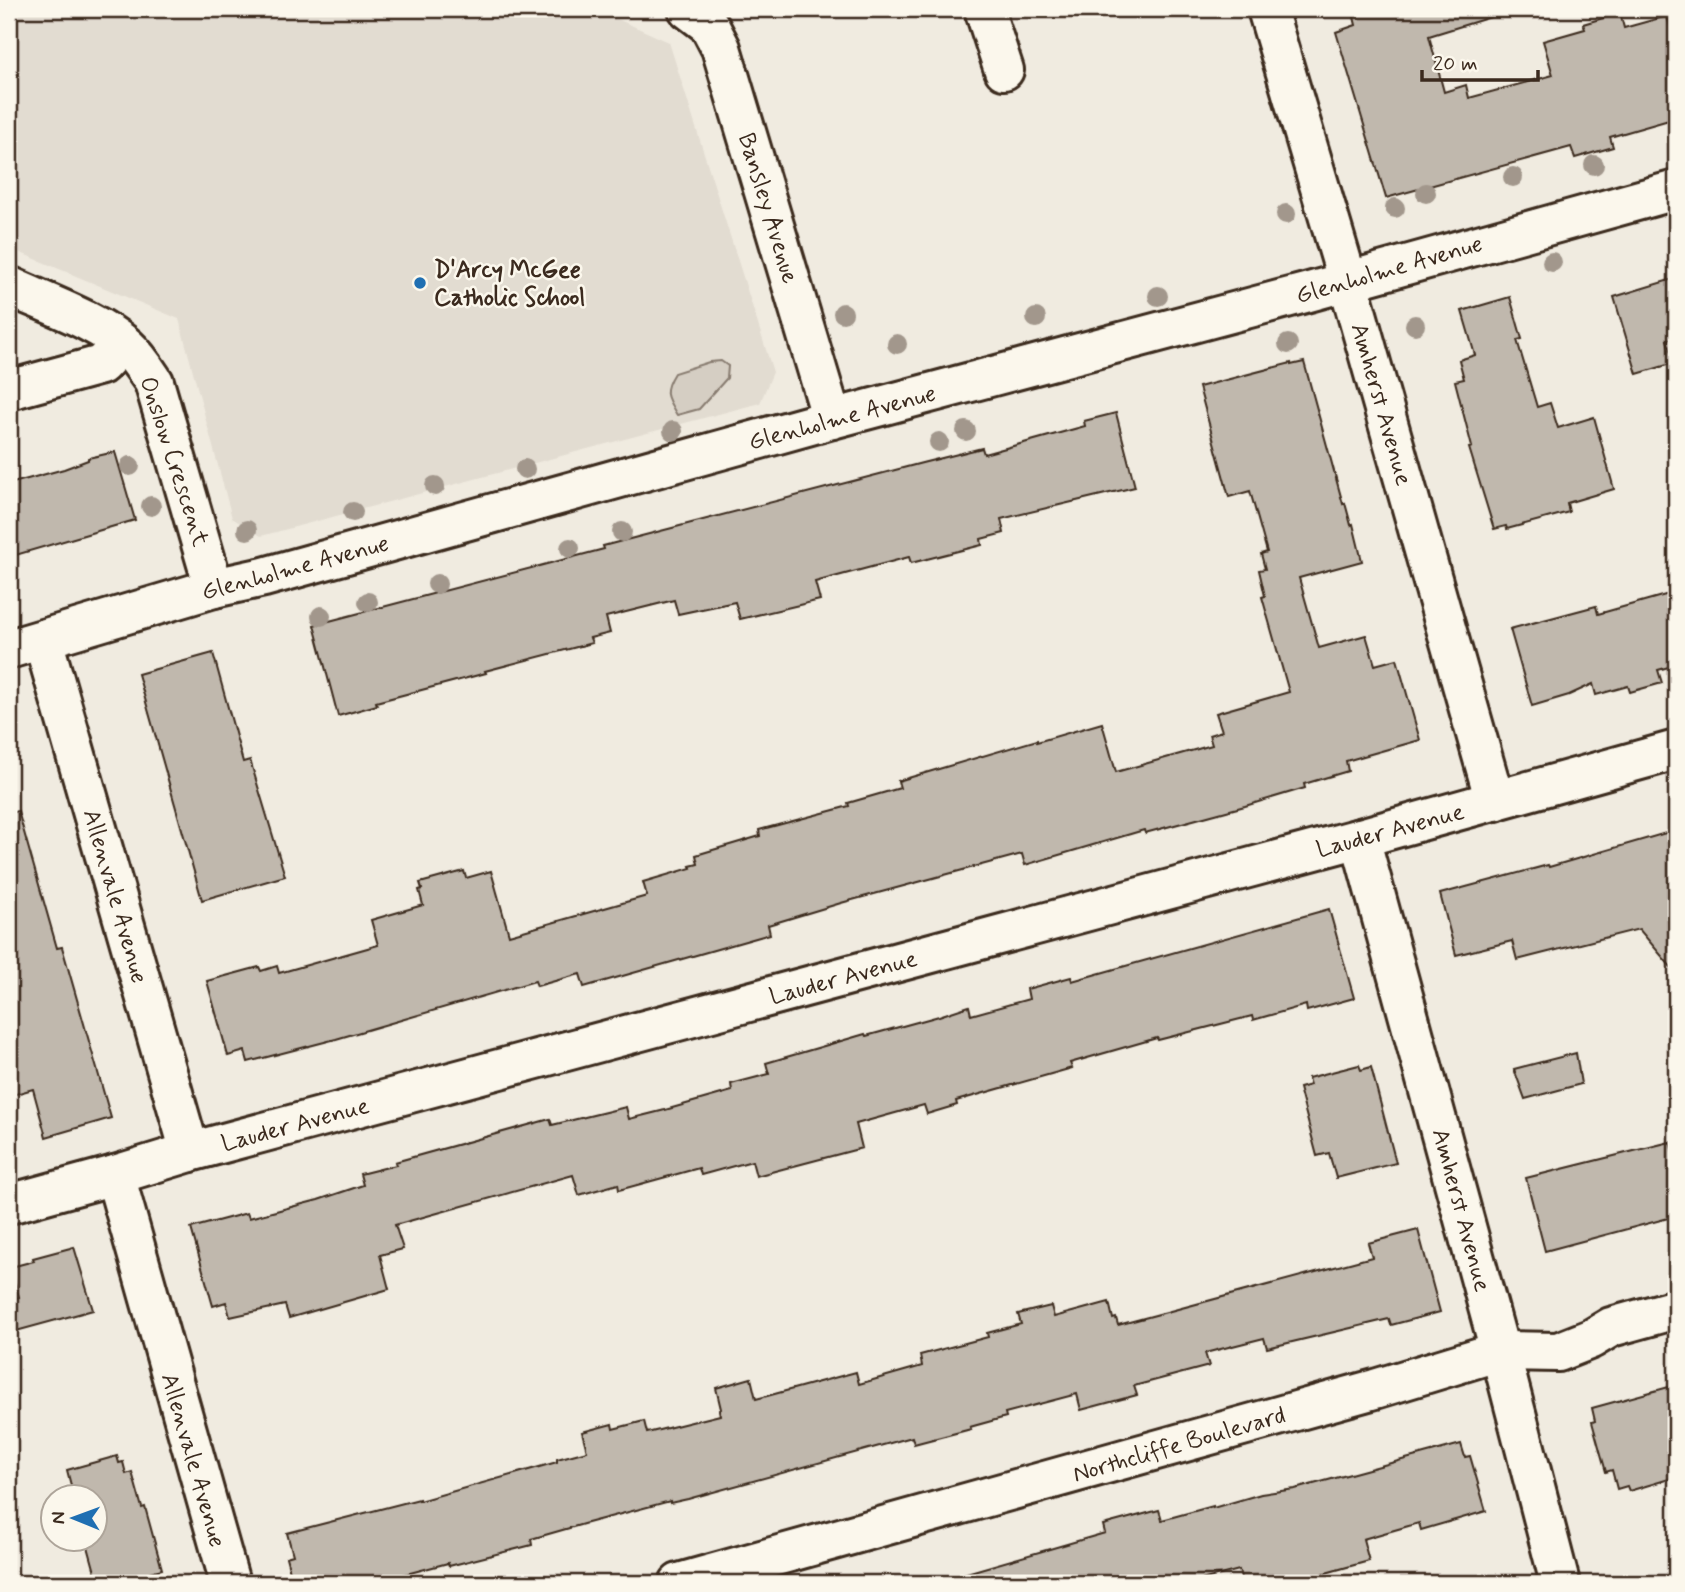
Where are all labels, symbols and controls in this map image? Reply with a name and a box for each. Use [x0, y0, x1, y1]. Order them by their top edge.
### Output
scale bar [1422, 38, 1538, 82]
text: 20 m [1433, 50, 1478, 78]
street label: Bansley Avenue [730, 129, 805, 288]
street label: Glenholme Avenue [1292, 229, 1486, 312]
place label: D'Arcy McGee Catholic School [434, 255, 585, 314]
marker: D'Arcy McGee Catholic School [412, 275, 428, 291]
street label: Amherst Avenue [1343, 320, 1419, 489]
street label: Onslow Crescent [132, 373, 216, 550]
street label: Glenholme Avenue [745, 379, 940, 458]
street label: Glenholme Avenue [198, 529, 393, 608]
street label: Lauder Avenue [1313, 797, 1468, 866]
street label: Allenvale Avenue [75, 806, 154, 987]
street label: Lauder Avenue [766, 944, 921, 1013]
street label: Lauder Avenue [218, 1091, 373, 1160]
street label: Amherst Avenue [1424, 1125, 1497, 1296]
street label: Allenvale Avenue [153, 1370, 232, 1551]
street label: Northcliffe Boulevard [1069, 1400, 1289, 1491]
north arrow [38, 1484, 108, 1554]
text: N [46, 1511, 71, 1524]

